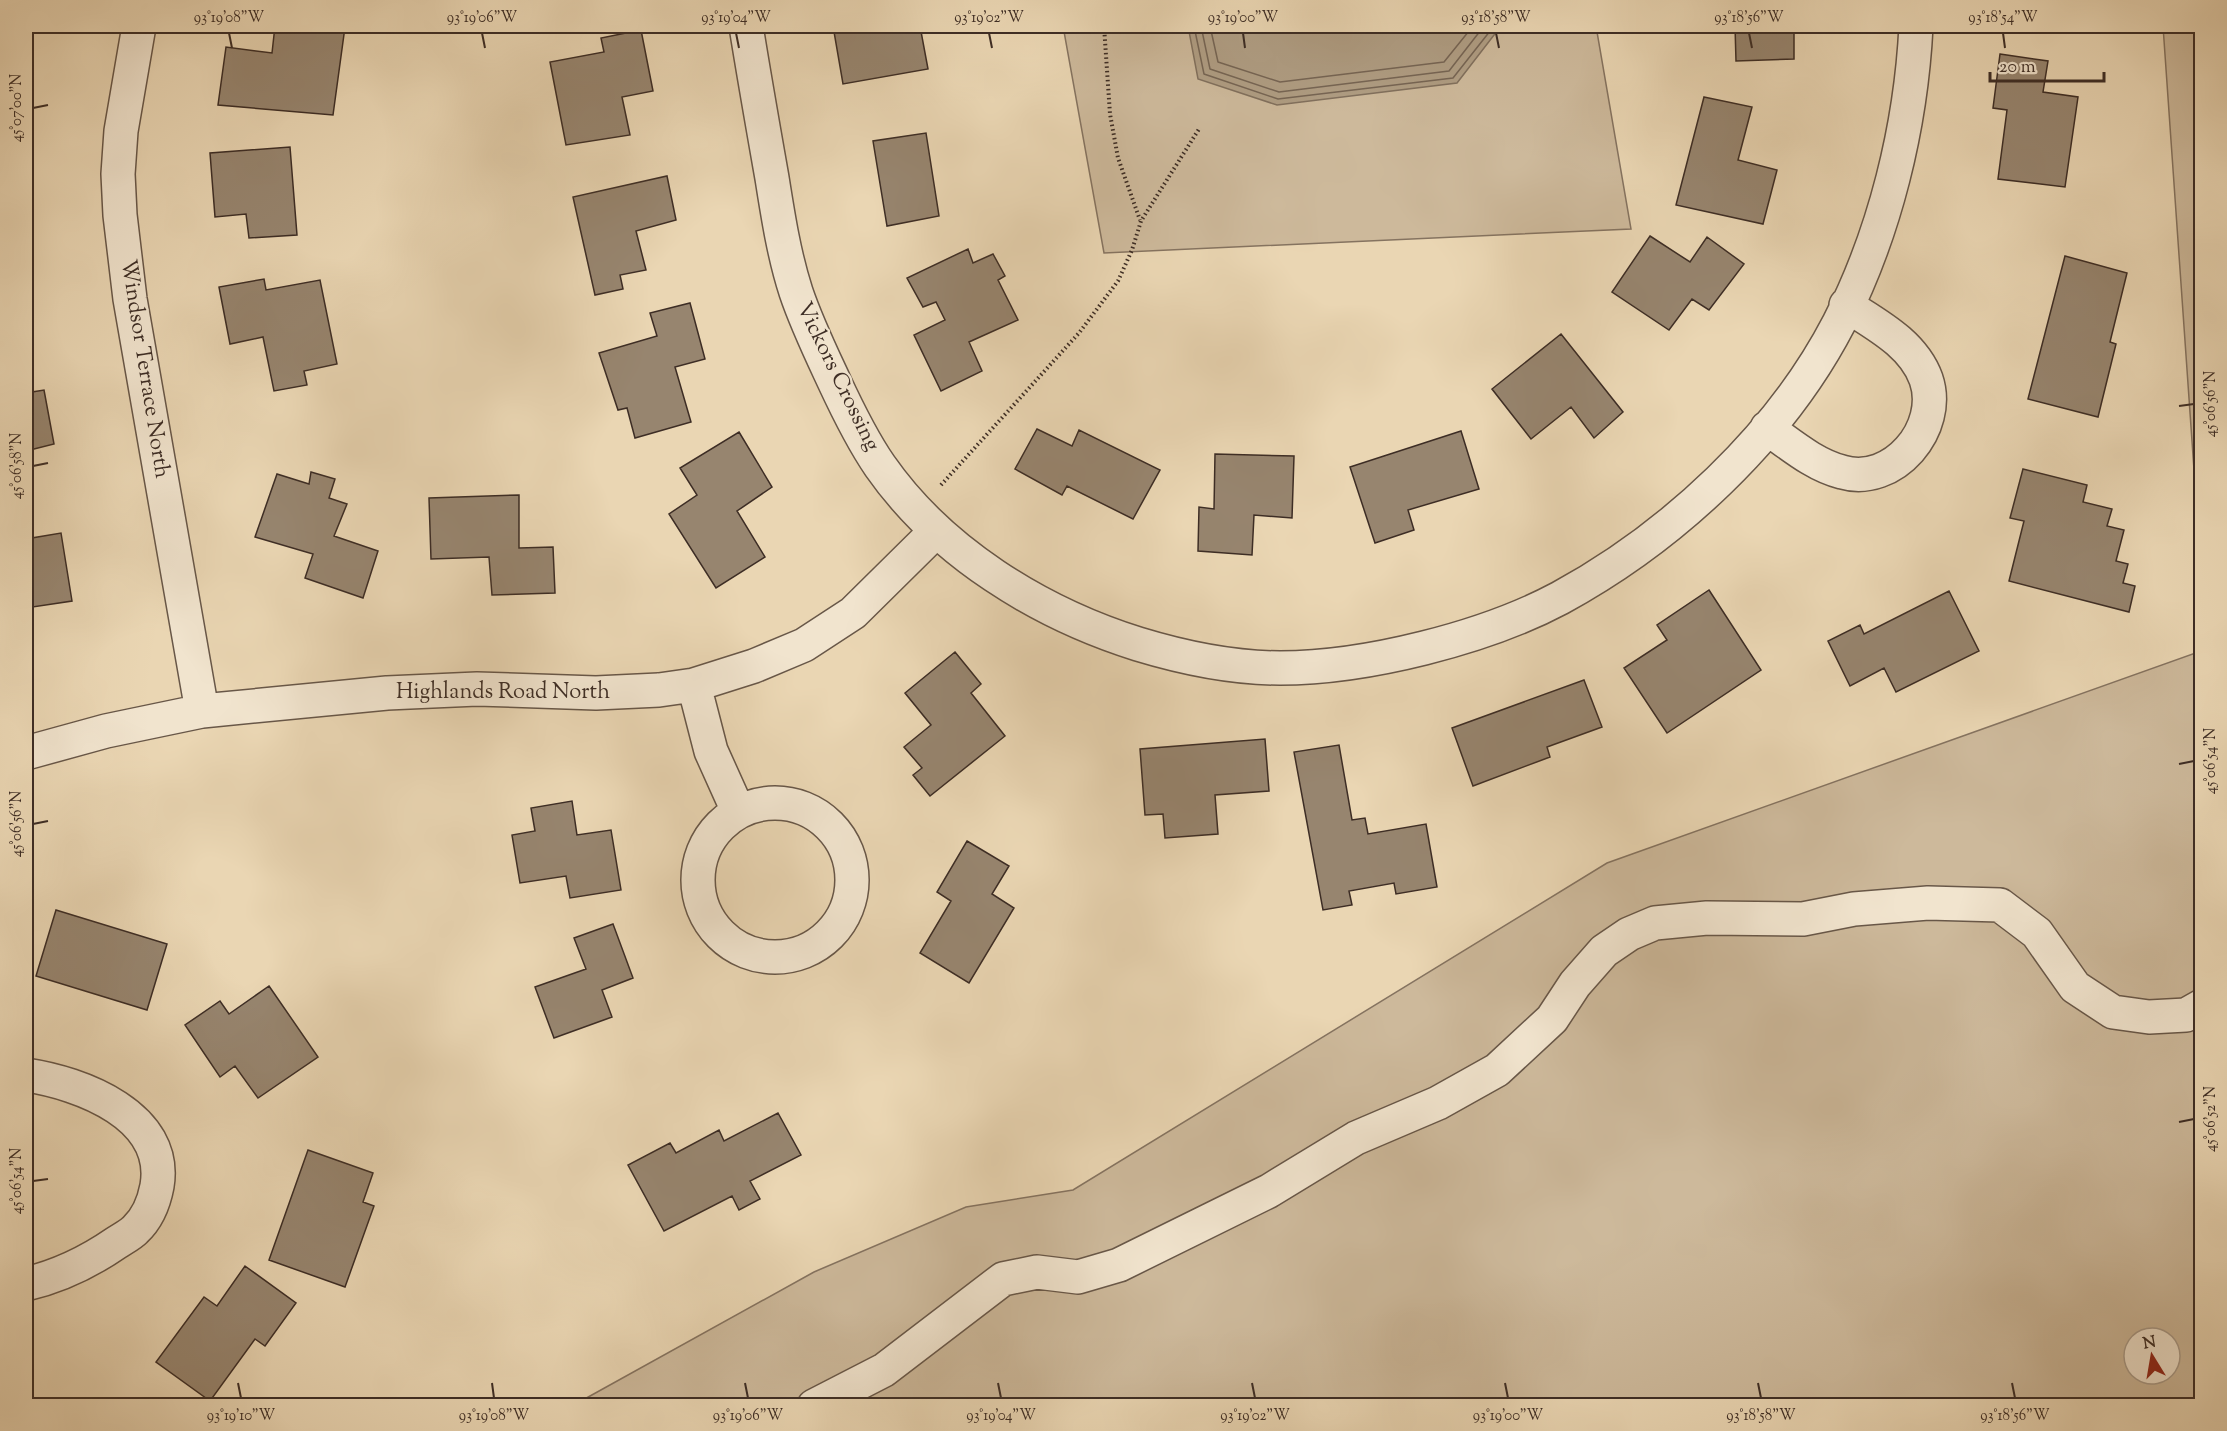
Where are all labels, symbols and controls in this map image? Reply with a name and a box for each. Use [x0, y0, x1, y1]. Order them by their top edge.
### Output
text: 93°19'08"W [194, 8, 265, 29]
text: 93°19'06"W [447, 8, 518, 29]
text: 93°19'04"W [701, 8, 771, 29]
text: 93°19'02"W [954, 8, 1024, 29]
text: 93°19'00"W [1208, 8, 1279, 29]
text: 93°18'58"W [1461, 8, 1531, 29]
text: 93°18'56"W [1714, 8, 1784, 29]
text: 93°18'54"W [1968, 8, 2038, 29]
scale bar [1990, 45, 2104, 83]
text: 20 m [1999, 55, 2036, 81]
text: 45°07'00"N [7, 74, 28, 142]
street label: Windsor Terrace North [111, 257, 177, 481]
street label: Vickors Crossing [787, 297, 887, 457]
text: 45°06'56"N [2201, 371, 2222, 437]
text: 45°06'58"N [7, 433, 28, 499]
street label: Highlands Road North [396, 677, 610, 709]
text: 45°06'54"N [2201, 728, 2222, 794]
text: 45°06'56"N [7, 791, 28, 857]
text: 45°06'52"N [2201, 1086, 2222, 1152]
text: 45°06'54"N [7, 1148, 28, 1214]
north arrow [2122, 1326, 2182, 1386]
text: N [2141, 1331, 2158, 1356]
text: 93°19'10"W [207, 1406, 276, 1427]
text: 93°19'08"W [459, 1406, 530, 1427]
text: 93°19'06"W [713, 1406, 784, 1427]
text: 93°19'04"W [966, 1406, 1036, 1427]
text: 93°19'02"W [1220, 1406, 1290, 1427]
text: 93°19'00"W [1473, 1406, 1544, 1427]
text: 93°18'58"W [1726, 1406, 1796, 1427]
text: 93°18'56"W [1980, 1406, 2050, 1427]

